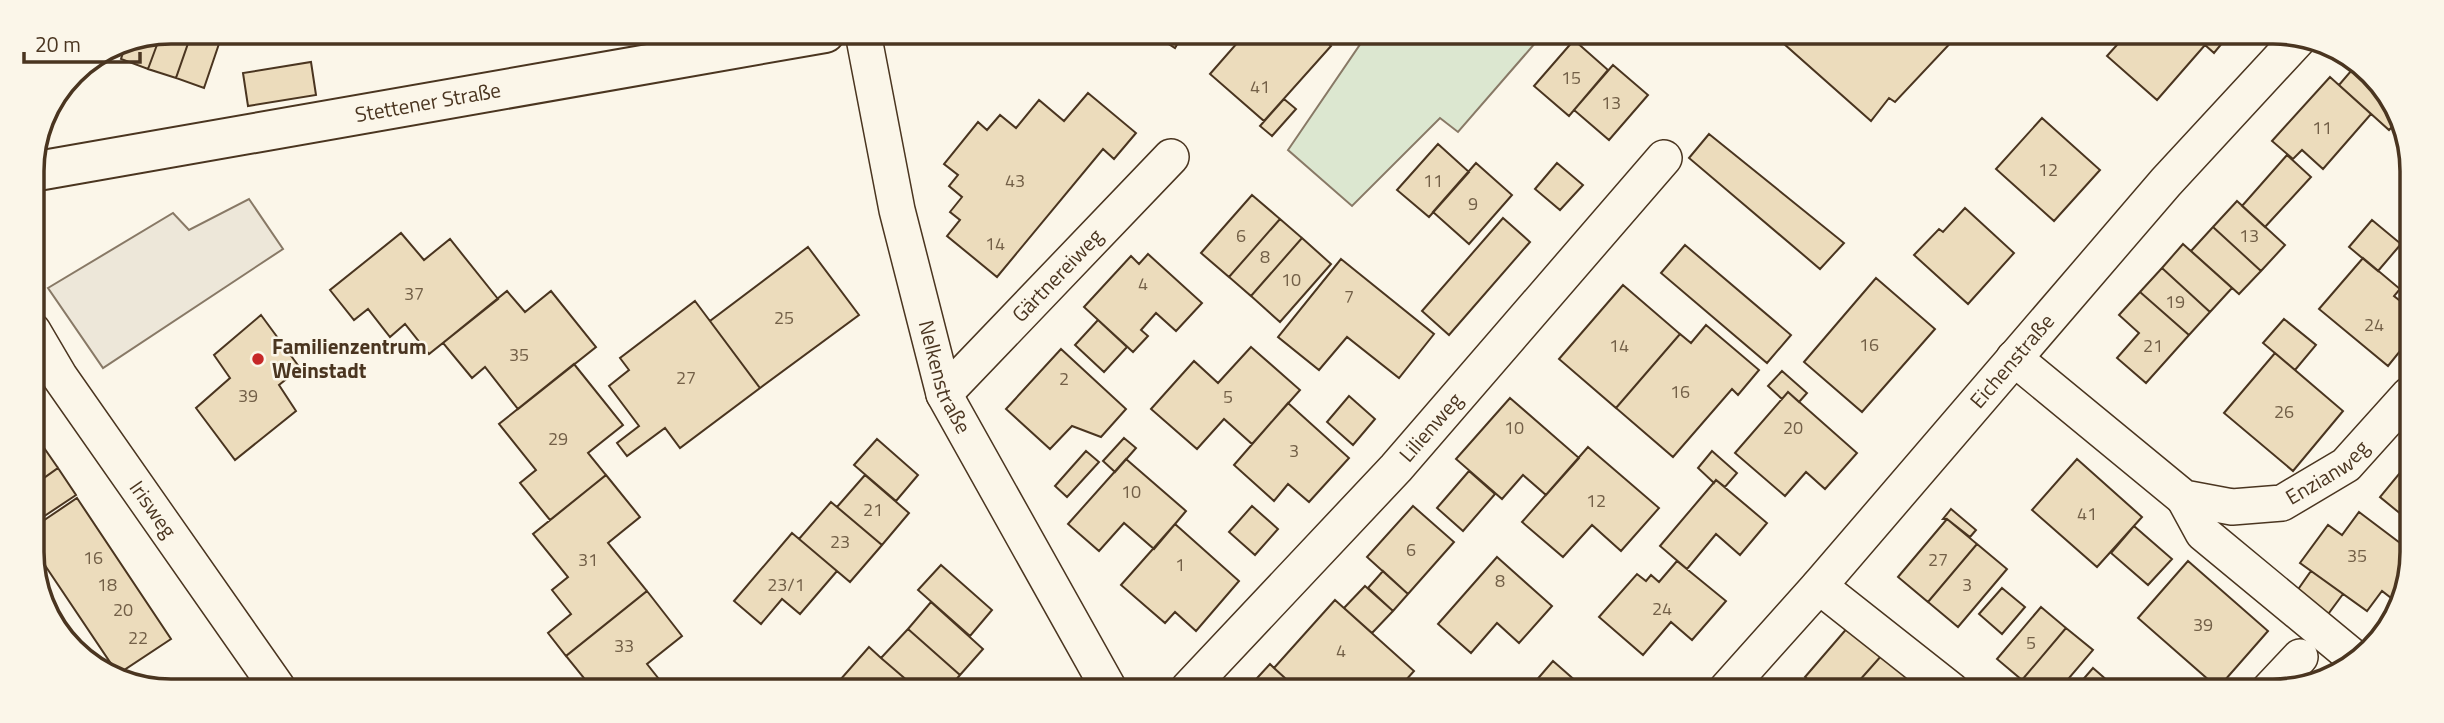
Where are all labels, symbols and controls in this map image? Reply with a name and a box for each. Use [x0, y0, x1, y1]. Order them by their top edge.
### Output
scale bar [24, 21, 140, 65]
text: 20 m [35, 28, 81, 60]
house number: 15 [1561, 64, 1581, 91]
street label: Stettener Straße [352, 73, 503, 130]
house number: 41 [1250, 73, 1270, 100]
house number: 13 [1601, 89, 1621, 116]
house number: 11 [2312, 114, 2332, 141]
house number: 12 [2038, 156, 2058, 183]
house number: 43 [1005, 167, 1025, 194]
house number: 11 [1423, 167, 1443, 194]
house number: 9 [1468, 190, 1478, 217]
street label: Gärtnereiweg [1004, 220, 1110, 329]
house number: 6 [1236, 222, 1246, 249]
house number: 13 [2239, 222, 2259, 249]
house number: 14 [985, 230, 1005, 257]
house number: 8 [1260, 243, 1270, 270]
house number: 10 [1281, 266, 1301, 293]
house number: 4 [1138, 270, 1148, 297]
house number: 37 [404, 280, 424, 307]
house number: 7 [1344, 283, 1354, 310]
house number: 19 [2165, 288, 2185, 315]
house number: 25 [774, 304, 794, 331]
street label: Eichenstraße [1961, 306, 2061, 415]
house number: 24 [2364, 311, 2384, 338]
street label: Nelkenstraße [911, 317, 980, 439]
place label: Familienzentrum Weinstadt [272, 330, 427, 386]
house number: 16 [1859, 331, 1879, 358]
house number: 14 [1609, 332, 1629, 359]
house number: 21 [2143, 332, 2163, 359]
house number: 35 [509, 341, 529, 368]
marker: Familienzentrum Weinstadt [250, 351, 266, 367]
house number: 27 [676, 364, 696, 391]
house number: 2 [1059, 365, 1069, 392]
house number: 16 [1670, 378, 1690, 405]
house number: 39 [238, 382, 258, 409]
house number: 5 [1223, 383, 1233, 410]
street label: Lilienweg [1391, 385, 1470, 469]
house number: 26 [2274, 398, 2294, 425]
house number: 10 [1504, 414, 1524, 441]
house number: 20 [1783, 414, 1803, 441]
house number: 29 [548, 425, 568, 452]
street label: Enzianweg [2279, 432, 2376, 512]
house number: 3 [1289, 437, 1299, 464]
street label: Irisweg [122, 473, 185, 544]
house number: 10 [1121, 478, 1141, 505]
house number: 12 [1586, 487, 1606, 514]
house number: 21 [863, 496, 883, 523]
house number: 41 [2077, 500, 2097, 527]
house number: 23 [830, 528, 850, 555]
house number: 6 [1406, 536, 1416, 563]
house number: 35 [2347, 542, 2367, 569]
house number: 16 [83, 544, 103, 571]
house number: 31 [578, 546, 598, 573]
house number: 27 [1928, 546, 1948, 573]
house number: 1 [1175, 551, 1185, 578]
house number: 8 [1495, 567, 1505, 594]
house number: 18 [97, 571, 117, 598]
house number: 23/1 [767, 571, 805, 598]
house number: 3 [1962, 571, 1972, 598]
house number: 24 [1652, 595, 1672, 622]
house number: 20 [113, 596, 133, 623]
house number: 39 [2193, 611, 2213, 638]
house number: 22 [128, 624, 148, 651]
house number: 5 [2026, 629, 2036, 656]
house number: 33 [614, 632, 634, 659]
house number: 4 [1336, 637, 1346, 664]

